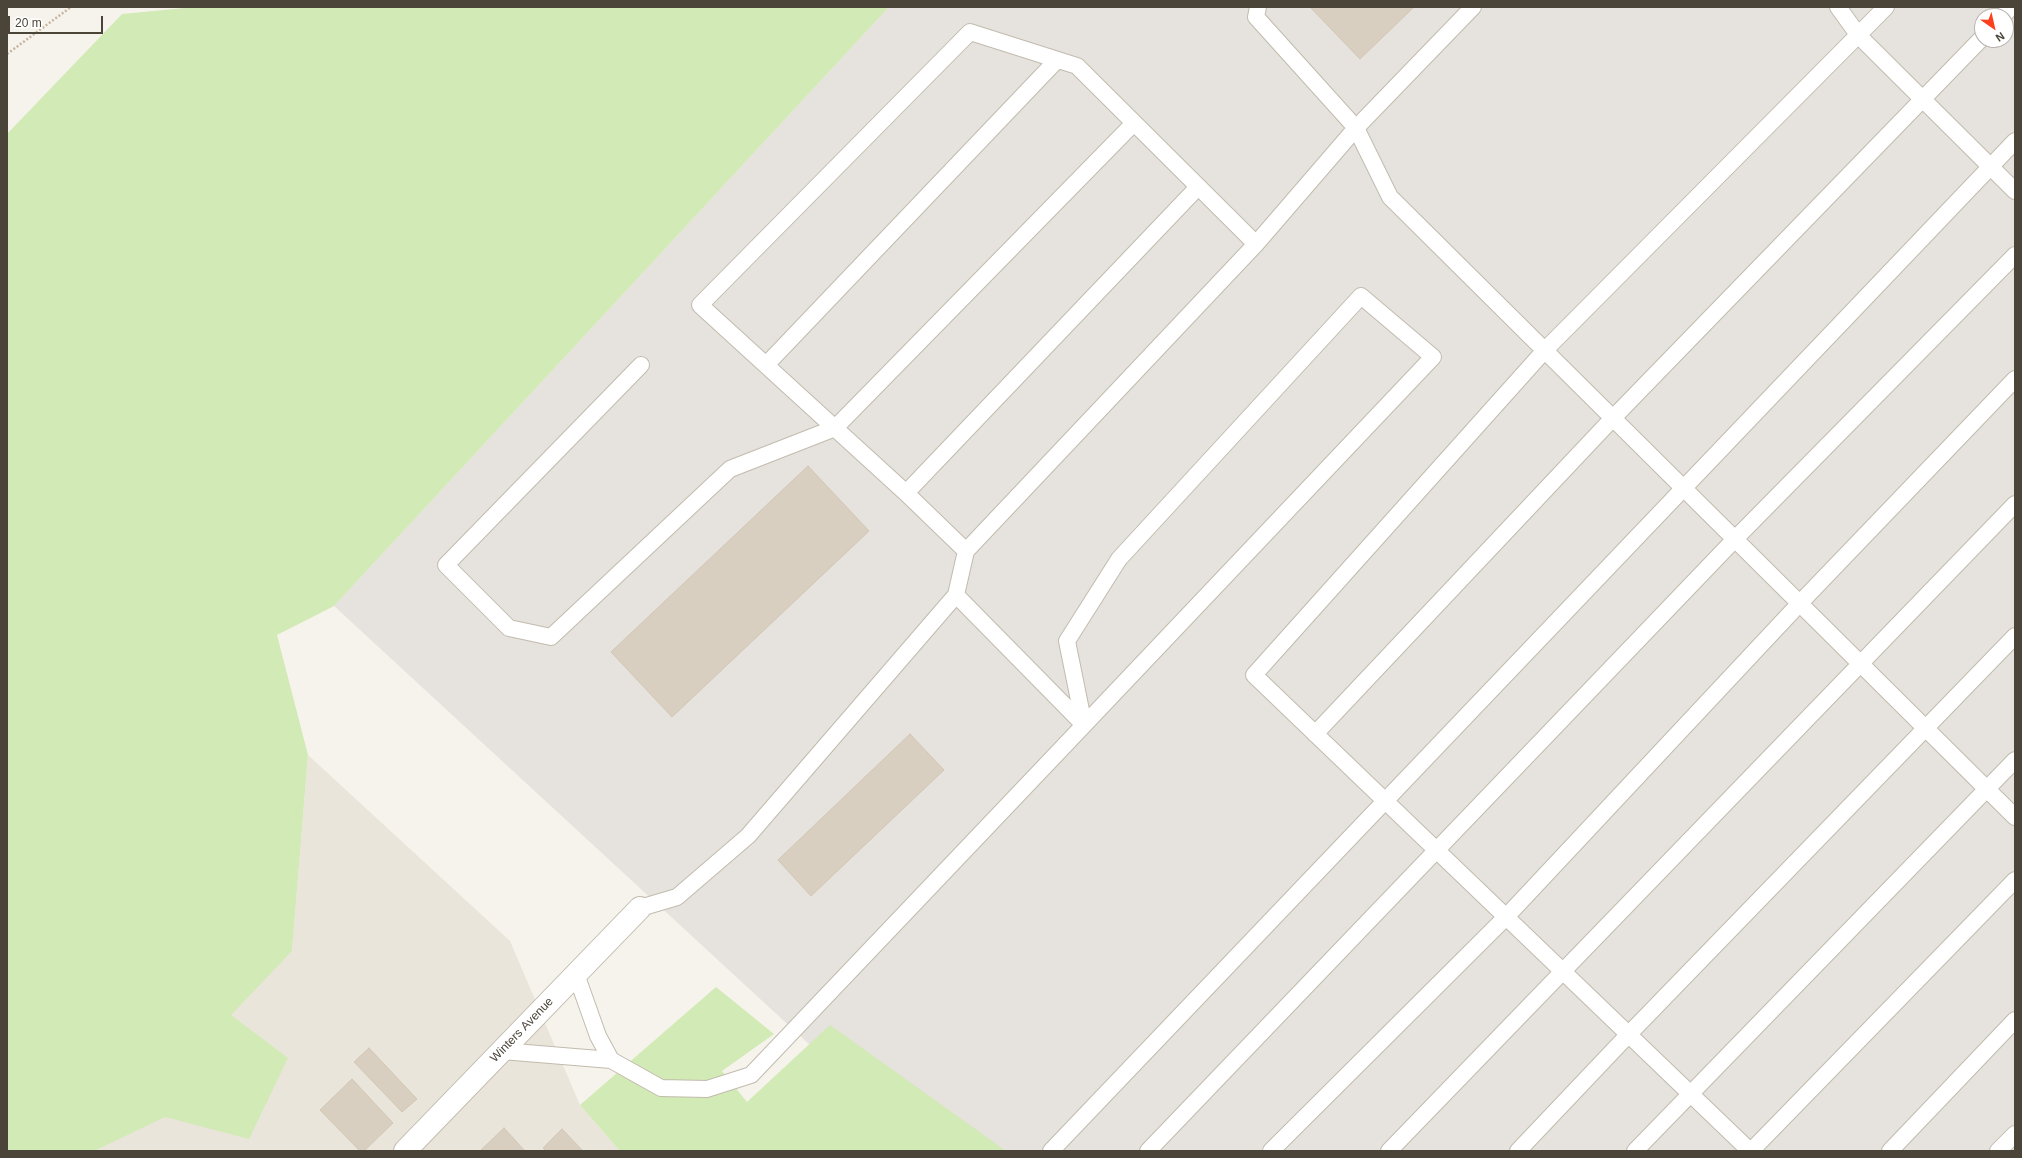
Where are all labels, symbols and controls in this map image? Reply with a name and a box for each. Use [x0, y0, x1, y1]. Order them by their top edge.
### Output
scale bar [10, 8, 105, 34]
north arrow [1974, 8, 2014, 48]
text: 20 m [15, 16, 42, 30]
text: N [1994, 30, 2007, 44]
street label: Winters Avenue [487, 995, 557, 1065]

